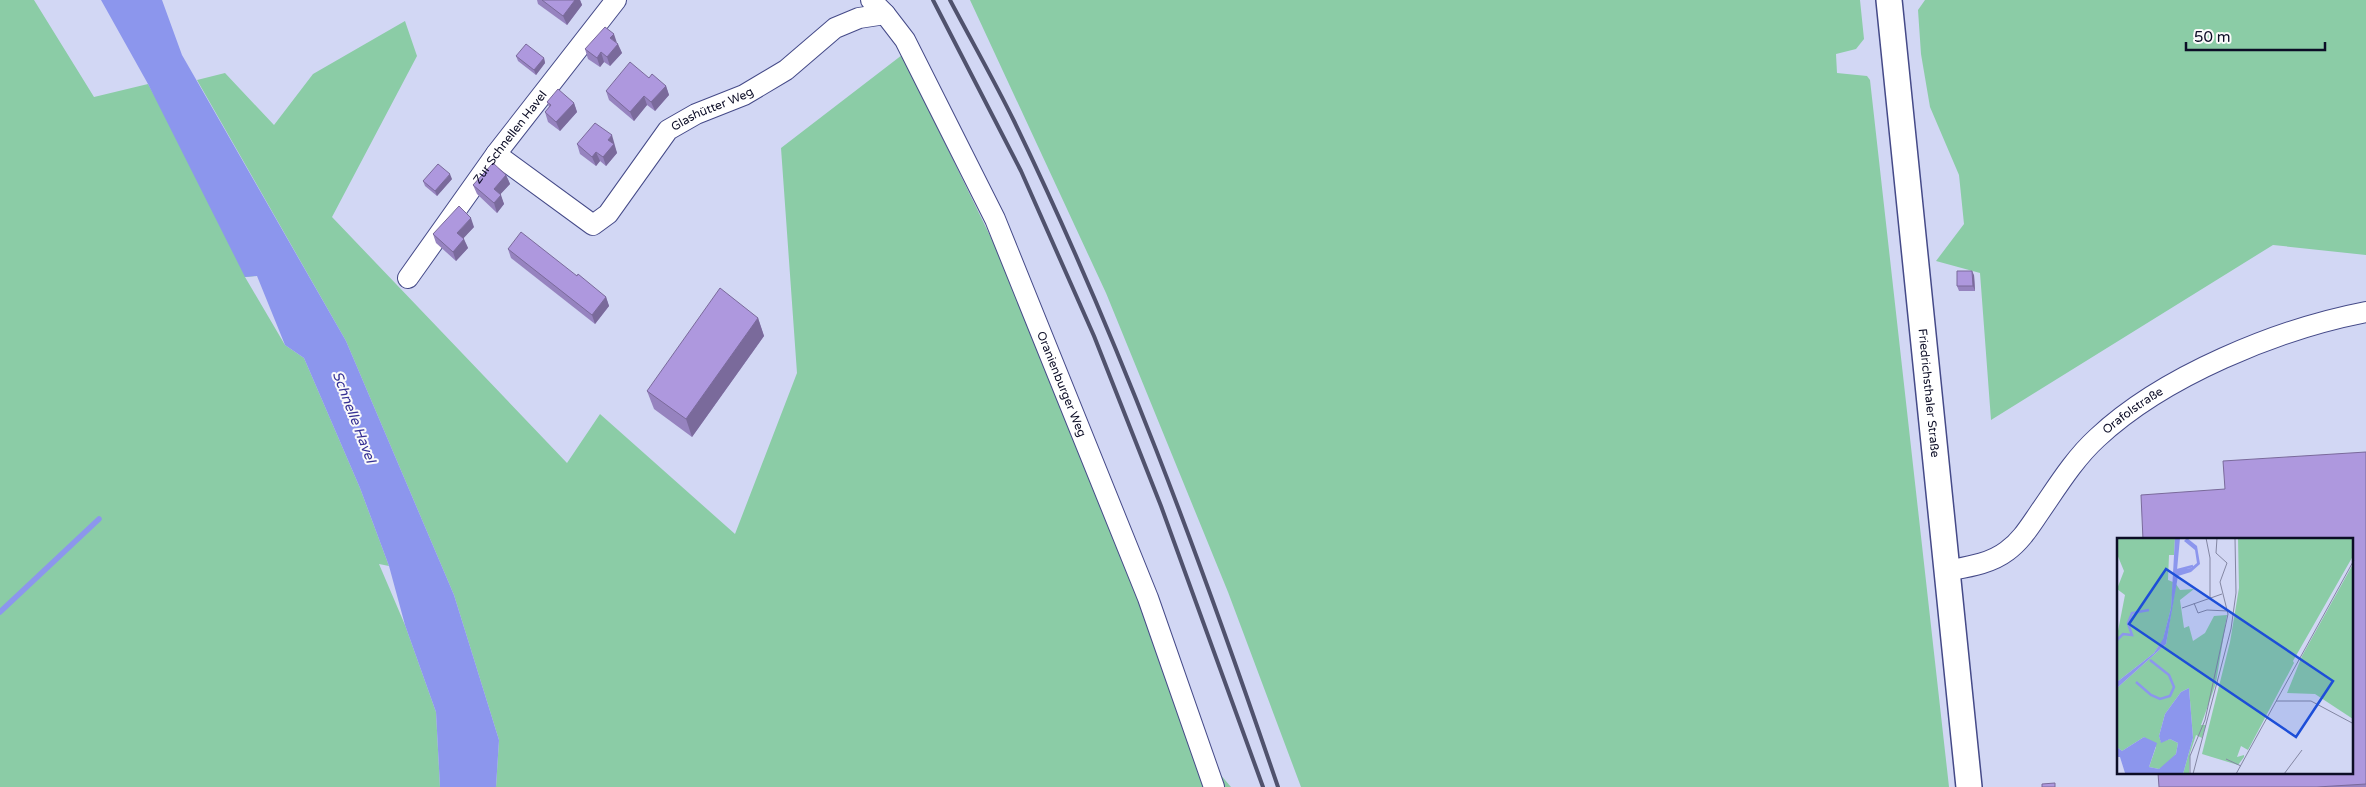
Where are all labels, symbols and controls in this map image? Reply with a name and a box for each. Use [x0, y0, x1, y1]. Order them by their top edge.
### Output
scale bar [2186, 20, 2325, 52]
text: 50 m [2194, 28, 2231, 46]
street label: Glashütter Weg [668, 84, 756, 134]
street label: Zur Schnellen Havel [470, 88, 550, 186]
street label: Friedrichsthaler Straße [1915, 328, 1942, 458]
street label: Oranienburger Weg [1034, 329, 1089, 439]
water label: Schnelle Havel [329, 369, 380, 467]
street label: Orafolstraße [2100, 384, 2166, 437]
inset map [2117, 538, 2354, 774]

